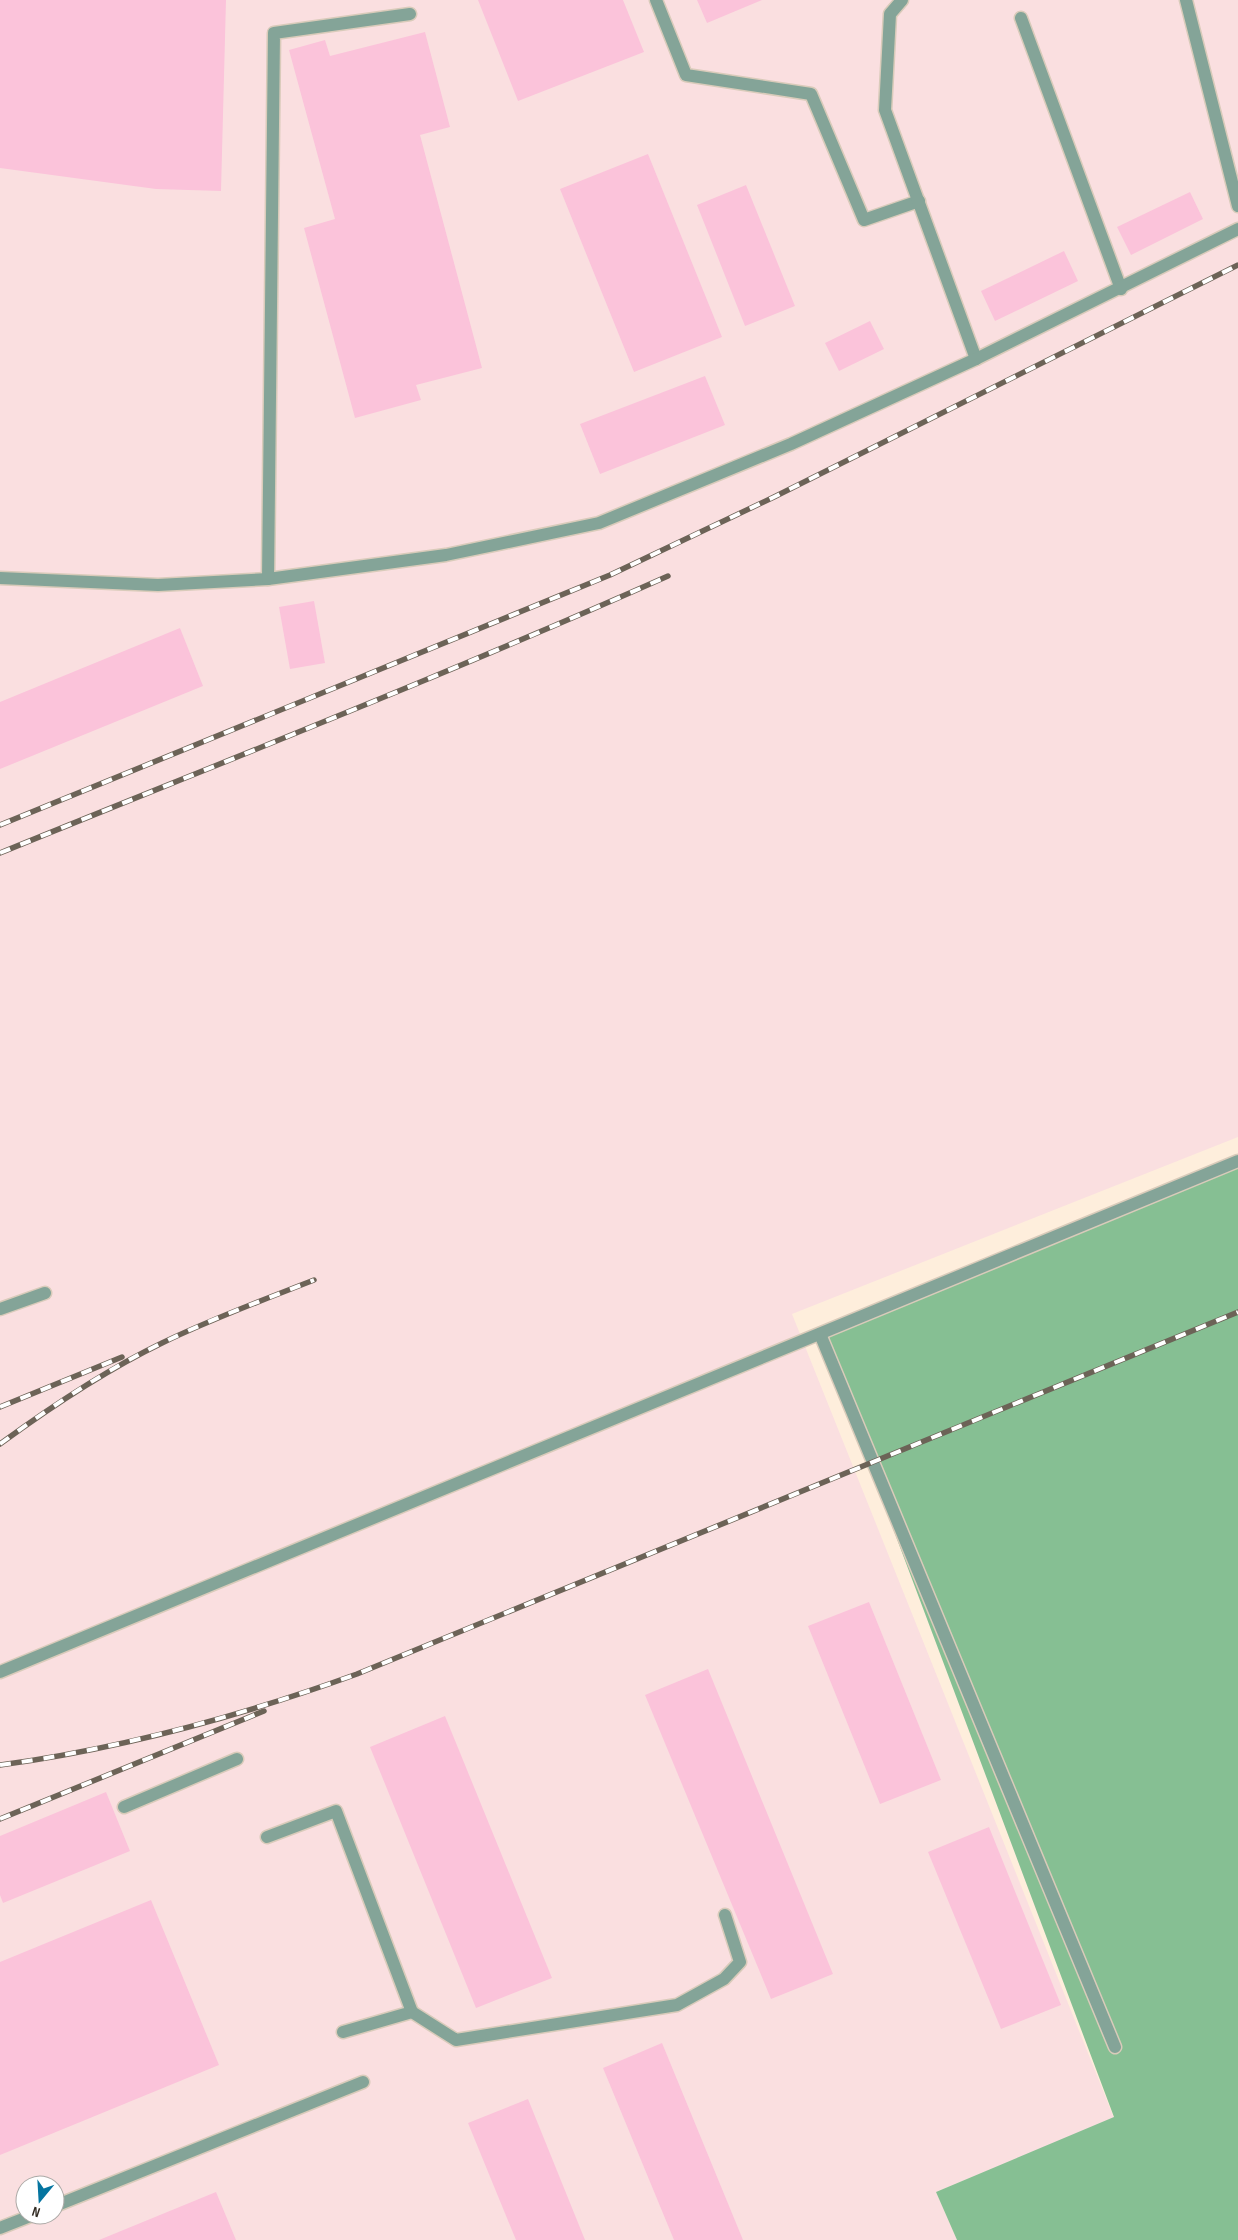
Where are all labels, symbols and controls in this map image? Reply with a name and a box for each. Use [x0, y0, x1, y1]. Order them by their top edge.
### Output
north arrow [15, 2175, 65, 2225]
text: N [30, 2203, 42, 2221]

